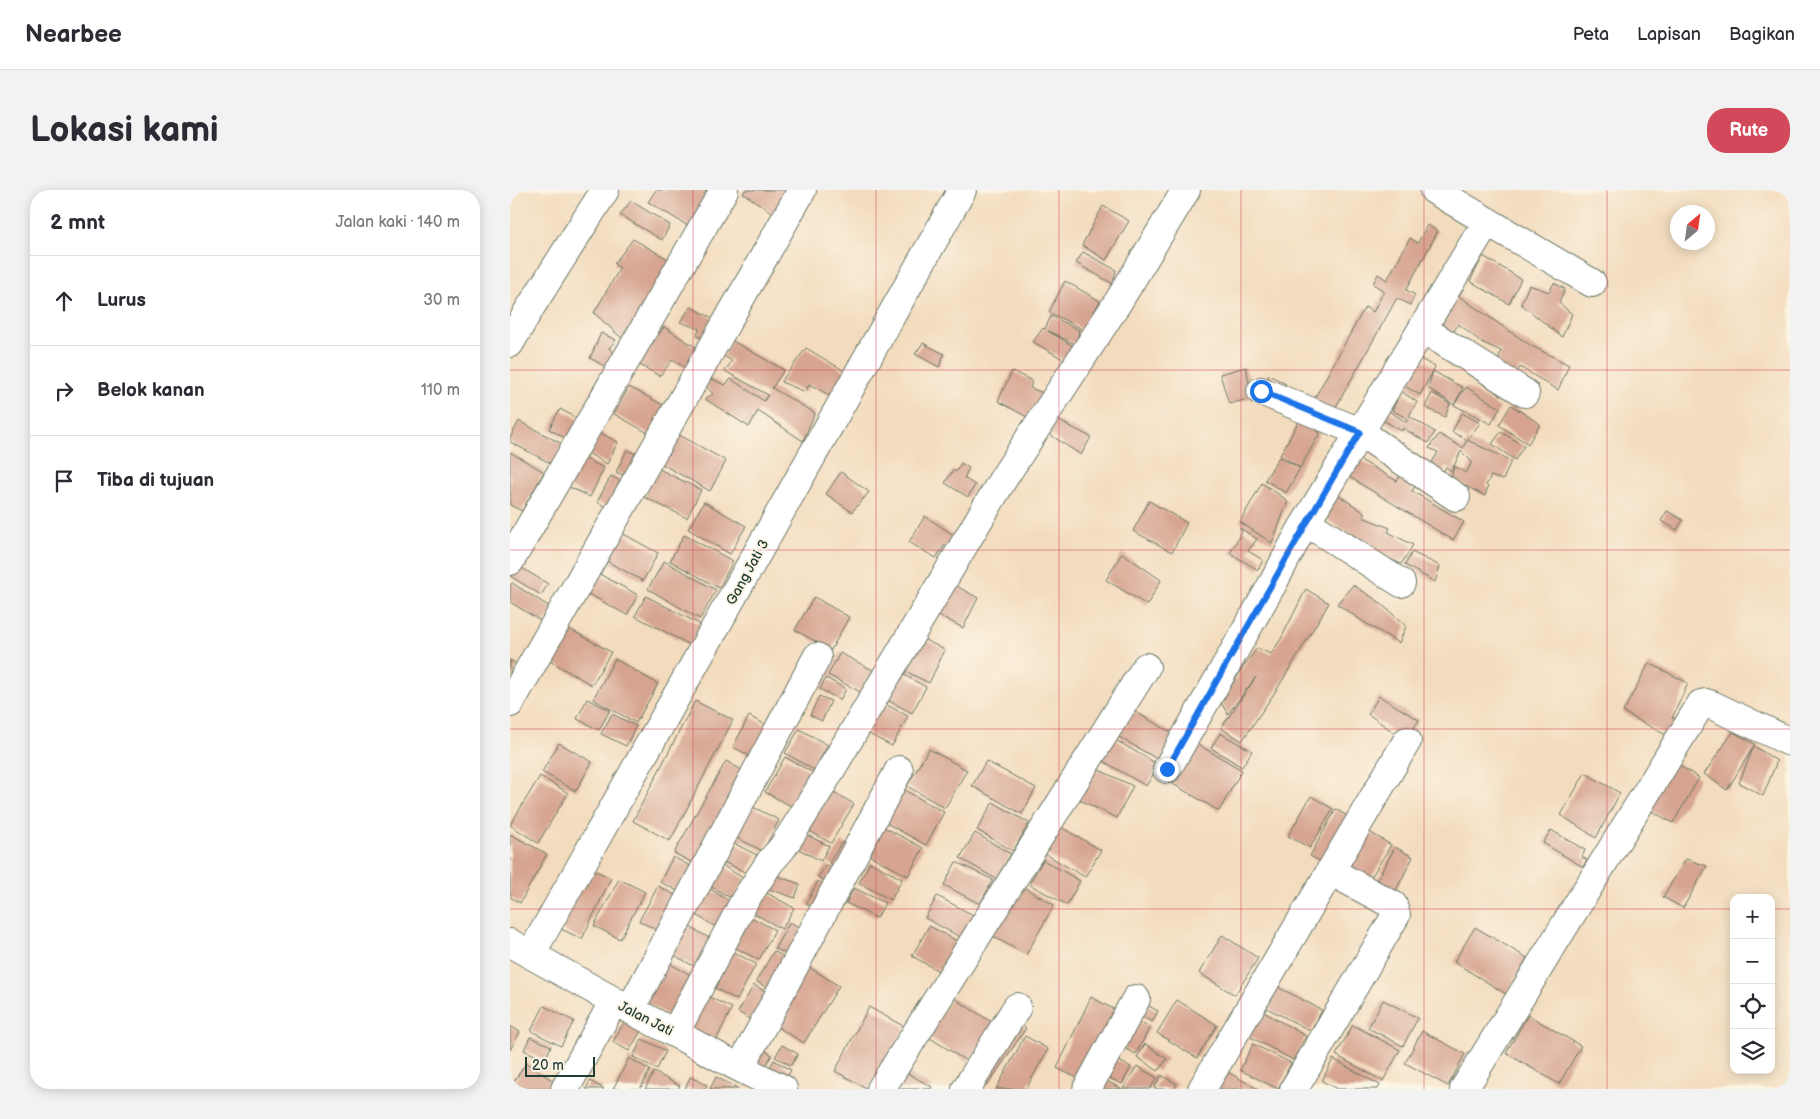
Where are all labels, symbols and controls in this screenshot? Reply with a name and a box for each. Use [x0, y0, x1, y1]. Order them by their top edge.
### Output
text: Nearbee [25, 20, 122, 49]
text: Peta [1573, 24, 1609, 45]
text: Lapisan [1637, 24, 1701, 45]
text: Bagikan [1729, 24, 1795, 45]
button: Rute [1707, 108, 1790, 153]
text: Lokasi kami [30, 109, 219, 152]
north arrow [1670, 205, 1715, 250]
text: 2 mnt [50, 210, 105, 235]
text: Jalan kaki · 140 m [336, 213, 460, 232]
icon: ahead [50, 287, 78, 315]
text: Lurus [97, 289, 146, 312]
text: 30 m [423, 291, 460, 310]
icon: right [50, 377, 78, 405]
text: Belok kanan [97, 379, 205, 402]
route start [1250, 380, 1273, 403]
text: 110 m [421, 381, 460, 400]
icon: arrive [50, 467, 78, 495]
text: Tiba di tujuan [97, 469, 214, 492]
street label: Gang Jati 3 [722, 536, 772, 608]
route end [1156, 758, 1179, 781]
map controls [1730, 894, 1775, 1074]
button: + [1730, 894, 1775, 939]
button: − [1730, 939, 1775, 984]
button: locate [1730, 984, 1775, 1029]
street label: Jalan Jati [615, 997, 676, 1039]
button: layers [1730, 1029, 1775, 1074]
scale bar [525, 1054, 595, 1077]
text: 20 m [532, 1057, 564, 1074]

